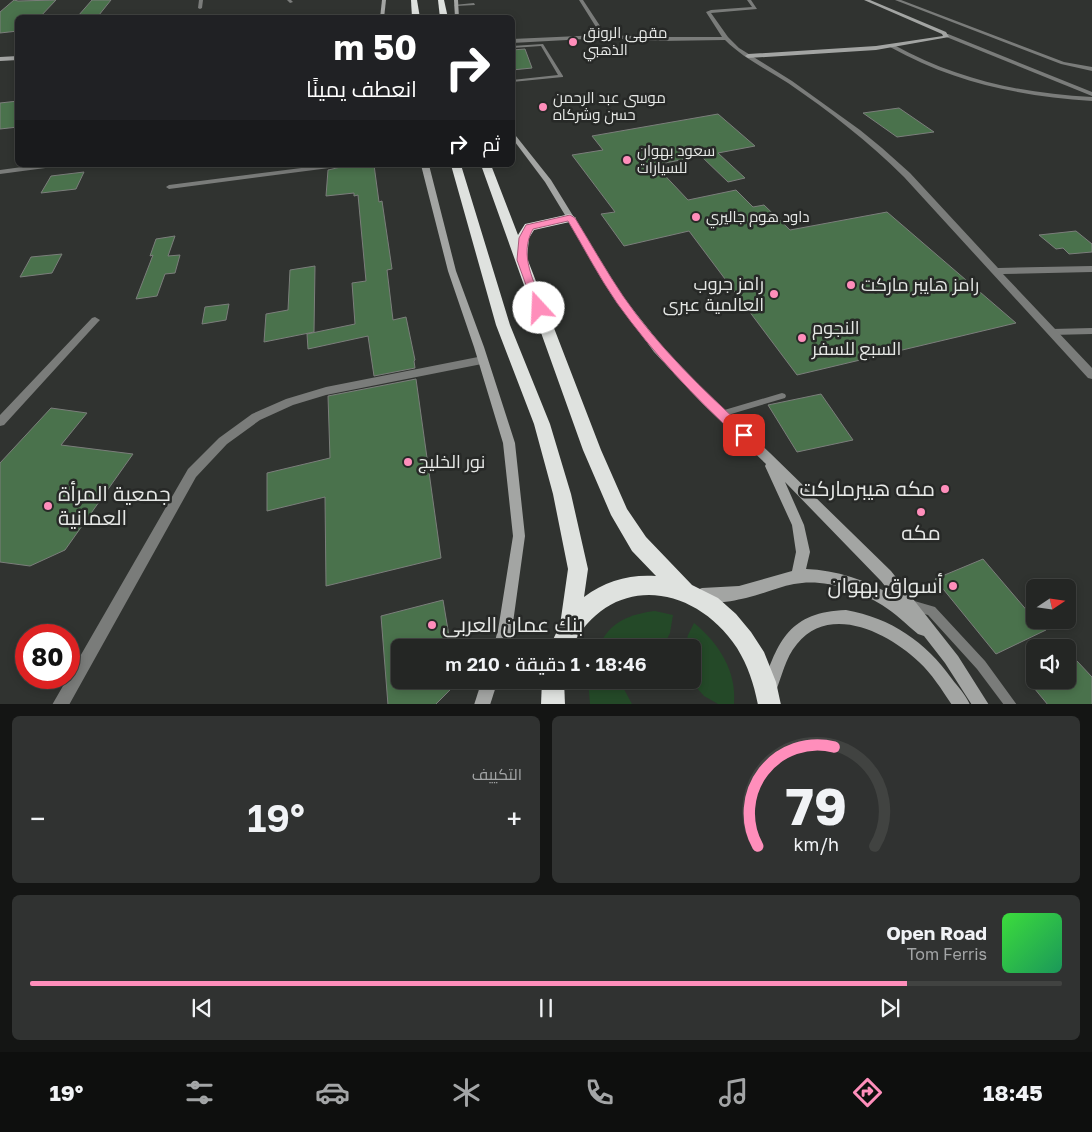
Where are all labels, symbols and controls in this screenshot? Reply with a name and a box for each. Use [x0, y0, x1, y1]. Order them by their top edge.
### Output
place label: مقهى الرونق الذهبي [583, 23, 667, 62]
text: 50 m [333, 26, 417, 68]
icon: right [435, 35, 500, 100]
marker: مقهى الرونق الذهبي [567, 36, 579, 48]
text: انعطف يمينًا [306, 75, 417, 102]
place label: موسى عبد الرحمن حسن وشركاه [553, 88, 666, 125]
marker: موسى عبد الرحمن حسن وشركاه [537, 101, 549, 113]
icon: right [444, 130, 472, 158]
text: ثم [482, 132, 500, 155]
place label: سعود بهوان للسيارات [637, 141, 715, 177]
marker: سعود بهوان للسيارات [621, 154, 633, 166]
place label: داود هوم جاليري [706, 207, 809, 229]
marker: داود هوم جاليري [690, 211, 702, 223]
place label: رامز جروب العالمية عبرى [663, 272, 764, 316]
place label: رامز هايبر ماركت [861, 273, 979, 296]
marker: رامز هايبر ماركت [845, 279, 857, 291]
position arrow [512, 281, 564, 333]
marker: رامز جروب العالمية عبرى [768, 288, 780, 300]
place label: النجوم السبع للسفر [811, 316, 901, 361]
marker: النجوم السبع للسفر [796, 332, 808, 344]
pin [723, 414, 765, 456]
icon: arrive [730, 421, 758, 449]
place label: نور الخليج [418, 450, 485, 474]
marker: نور الخليج [402, 456, 414, 468]
place label: مكه هيبرماركت [799, 475, 935, 501]
place label: جمعية المرأة العمانية [58, 480, 171, 530]
marker: مكه هيبرماركت [939, 483, 951, 495]
marker: جمعية المرأة العمانية [42, 500, 54, 512]
marker: مكه [915, 506, 927, 518]
place label: مكه [901, 519, 941, 545]
place label: أسواق بهوان [828, 572, 943, 599]
north arrow [1026, 579, 1076, 629]
map controls [1026, 579, 1076, 689]
marker: أسواق بهوان [947, 580, 959, 592]
place label: بنك عمان العربي [442, 611, 583, 641]
marker: بنك عمان العربي [426, 619, 438, 631]
speed limit sign: 80 [15, 624, 80, 689]
button: sound [1026, 639, 1076, 689]
text: 18:46 · 1 دقيقة · 210 m [445, 652, 647, 675]
text: التكييف [472, 764, 522, 784]
text: 79 [785, 774, 847, 836]
text: 19° [247, 795, 305, 840]
text: − [30, 802, 45, 835]
text: + [507, 802, 522, 835]
text: km/h [793, 833, 839, 855]
text: Open Road [886, 921, 987, 944]
text: Tom Ferris [907, 944, 987, 964]
icon: previous [188, 994, 216, 1022]
icon: pause [532, 994, 560, 1022]
icon: next [876, 994, 904, 1022]
icon: filters [182, 1075, 217, 1110]
icon: car [315, 1075, 350, 1110]
icon: climate [449, 1075, 484, 1110]
icon: phone [582, 1075, 617, 1110]
icon: music [716, 1075, 751, 1110]
icon: directions [850, 1075, 885, 1110]
text: 19° [49, 1079, 83, 1106]
text: 18:45 [983, 1079, 1043, 1106]

